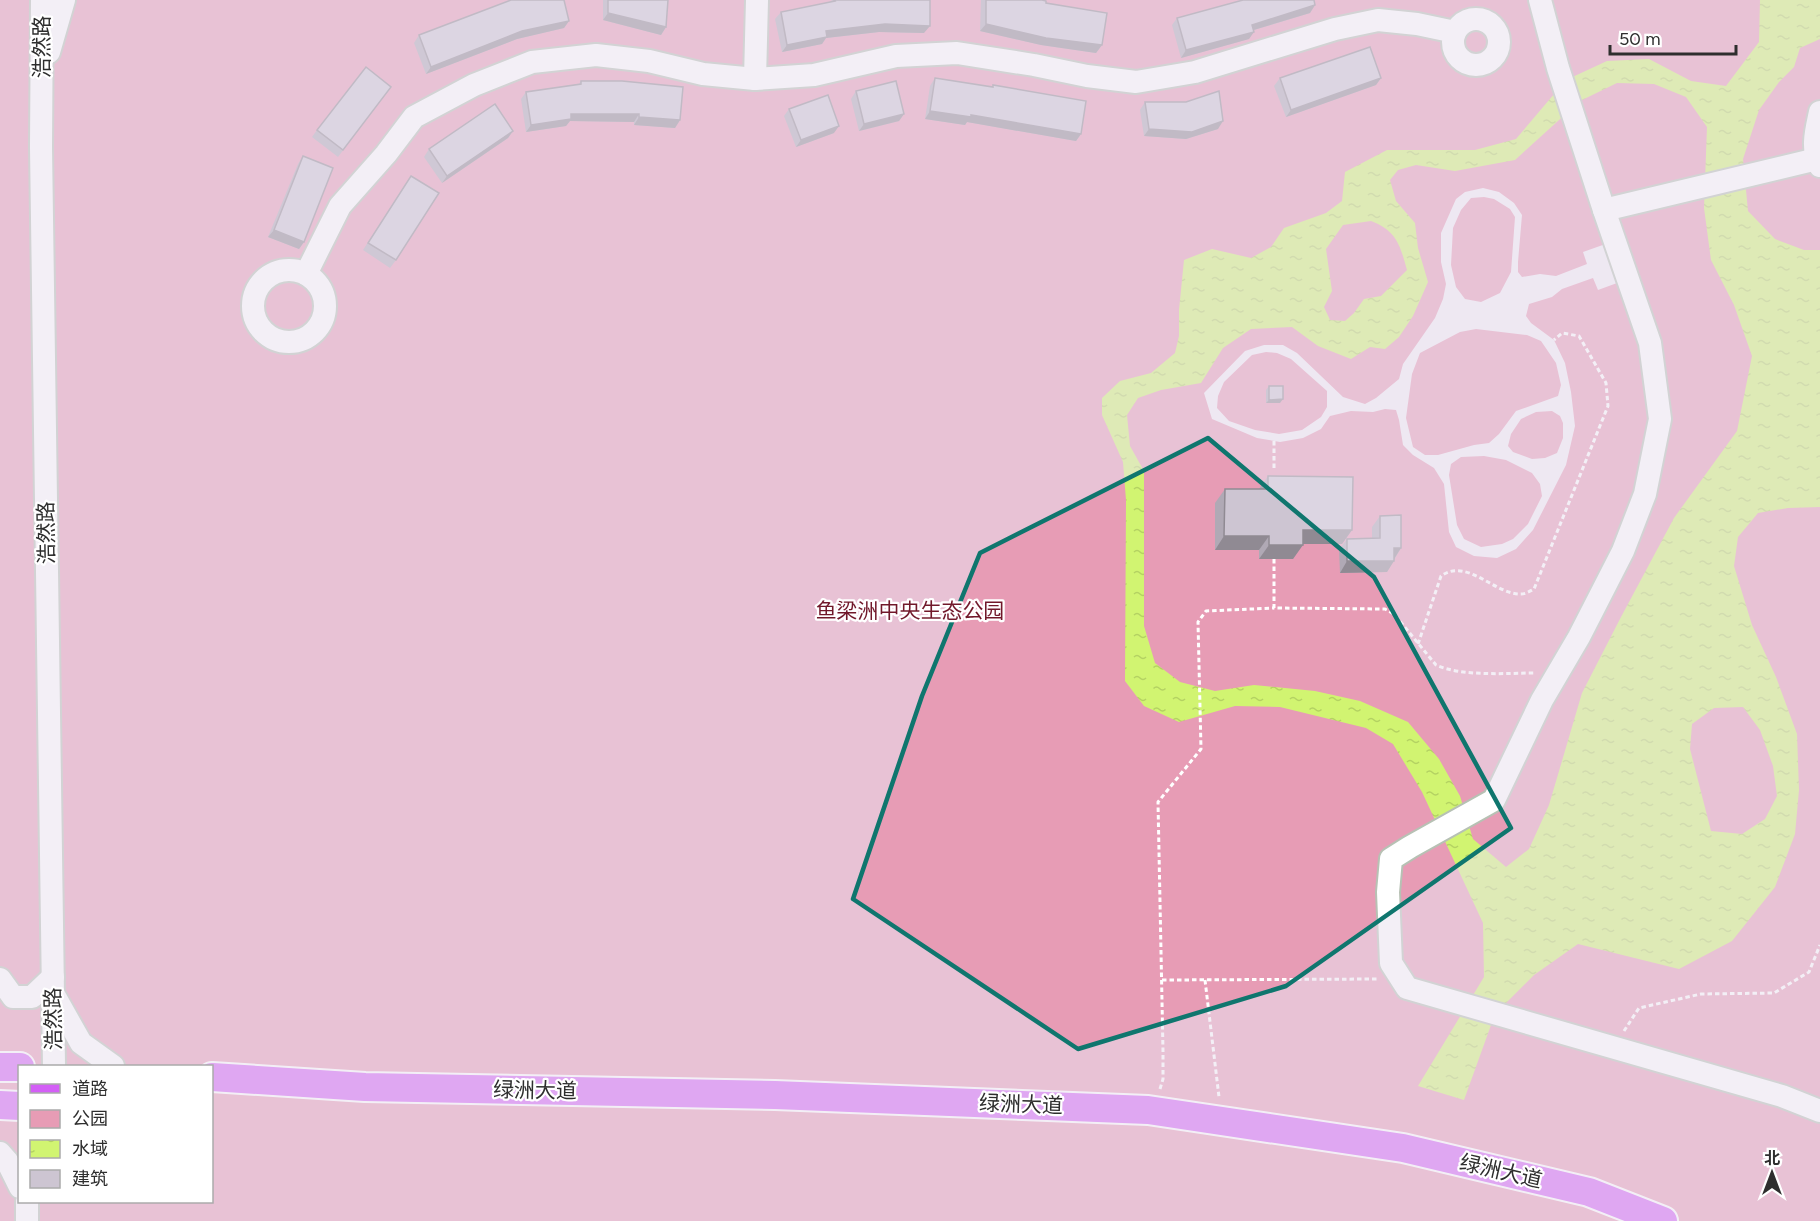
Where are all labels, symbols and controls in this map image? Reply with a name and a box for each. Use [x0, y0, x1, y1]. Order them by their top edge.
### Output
street label: 浩然路 [29, 16, 54, 79]
scale bar [1610, 18, 1736, 56]
text: 50 m [1619, 28, 1661, 50]
street label: 浩然路 [33, 501, 59, 565]
park label: 鱼梁洲中央生态公园 [816, 598, 1005, 623]
street label: 浩然路 [40, 987, 66, 1051]
legend [18, 1065, 213, 1203]
street label: 绿洲大道 [493, 1077, 577, 1103]
text: 道路 [72, 1078, 108, 1100]
street label: 绿洲大道 [979, 1090, 1063, 1118]
text: 公园 [72, 1108, 108, 1130]
text: 水域 [72, 1138, 108, 1160]
north arrow [1742, 1143, 1802, 1203]
street label: 绿洲大道 [1457, 1149, 1545, 1193]
text: 北 [1764, 1149, 1780, 1168]
text: 建筑 [72, 1168, 108, 1190]

